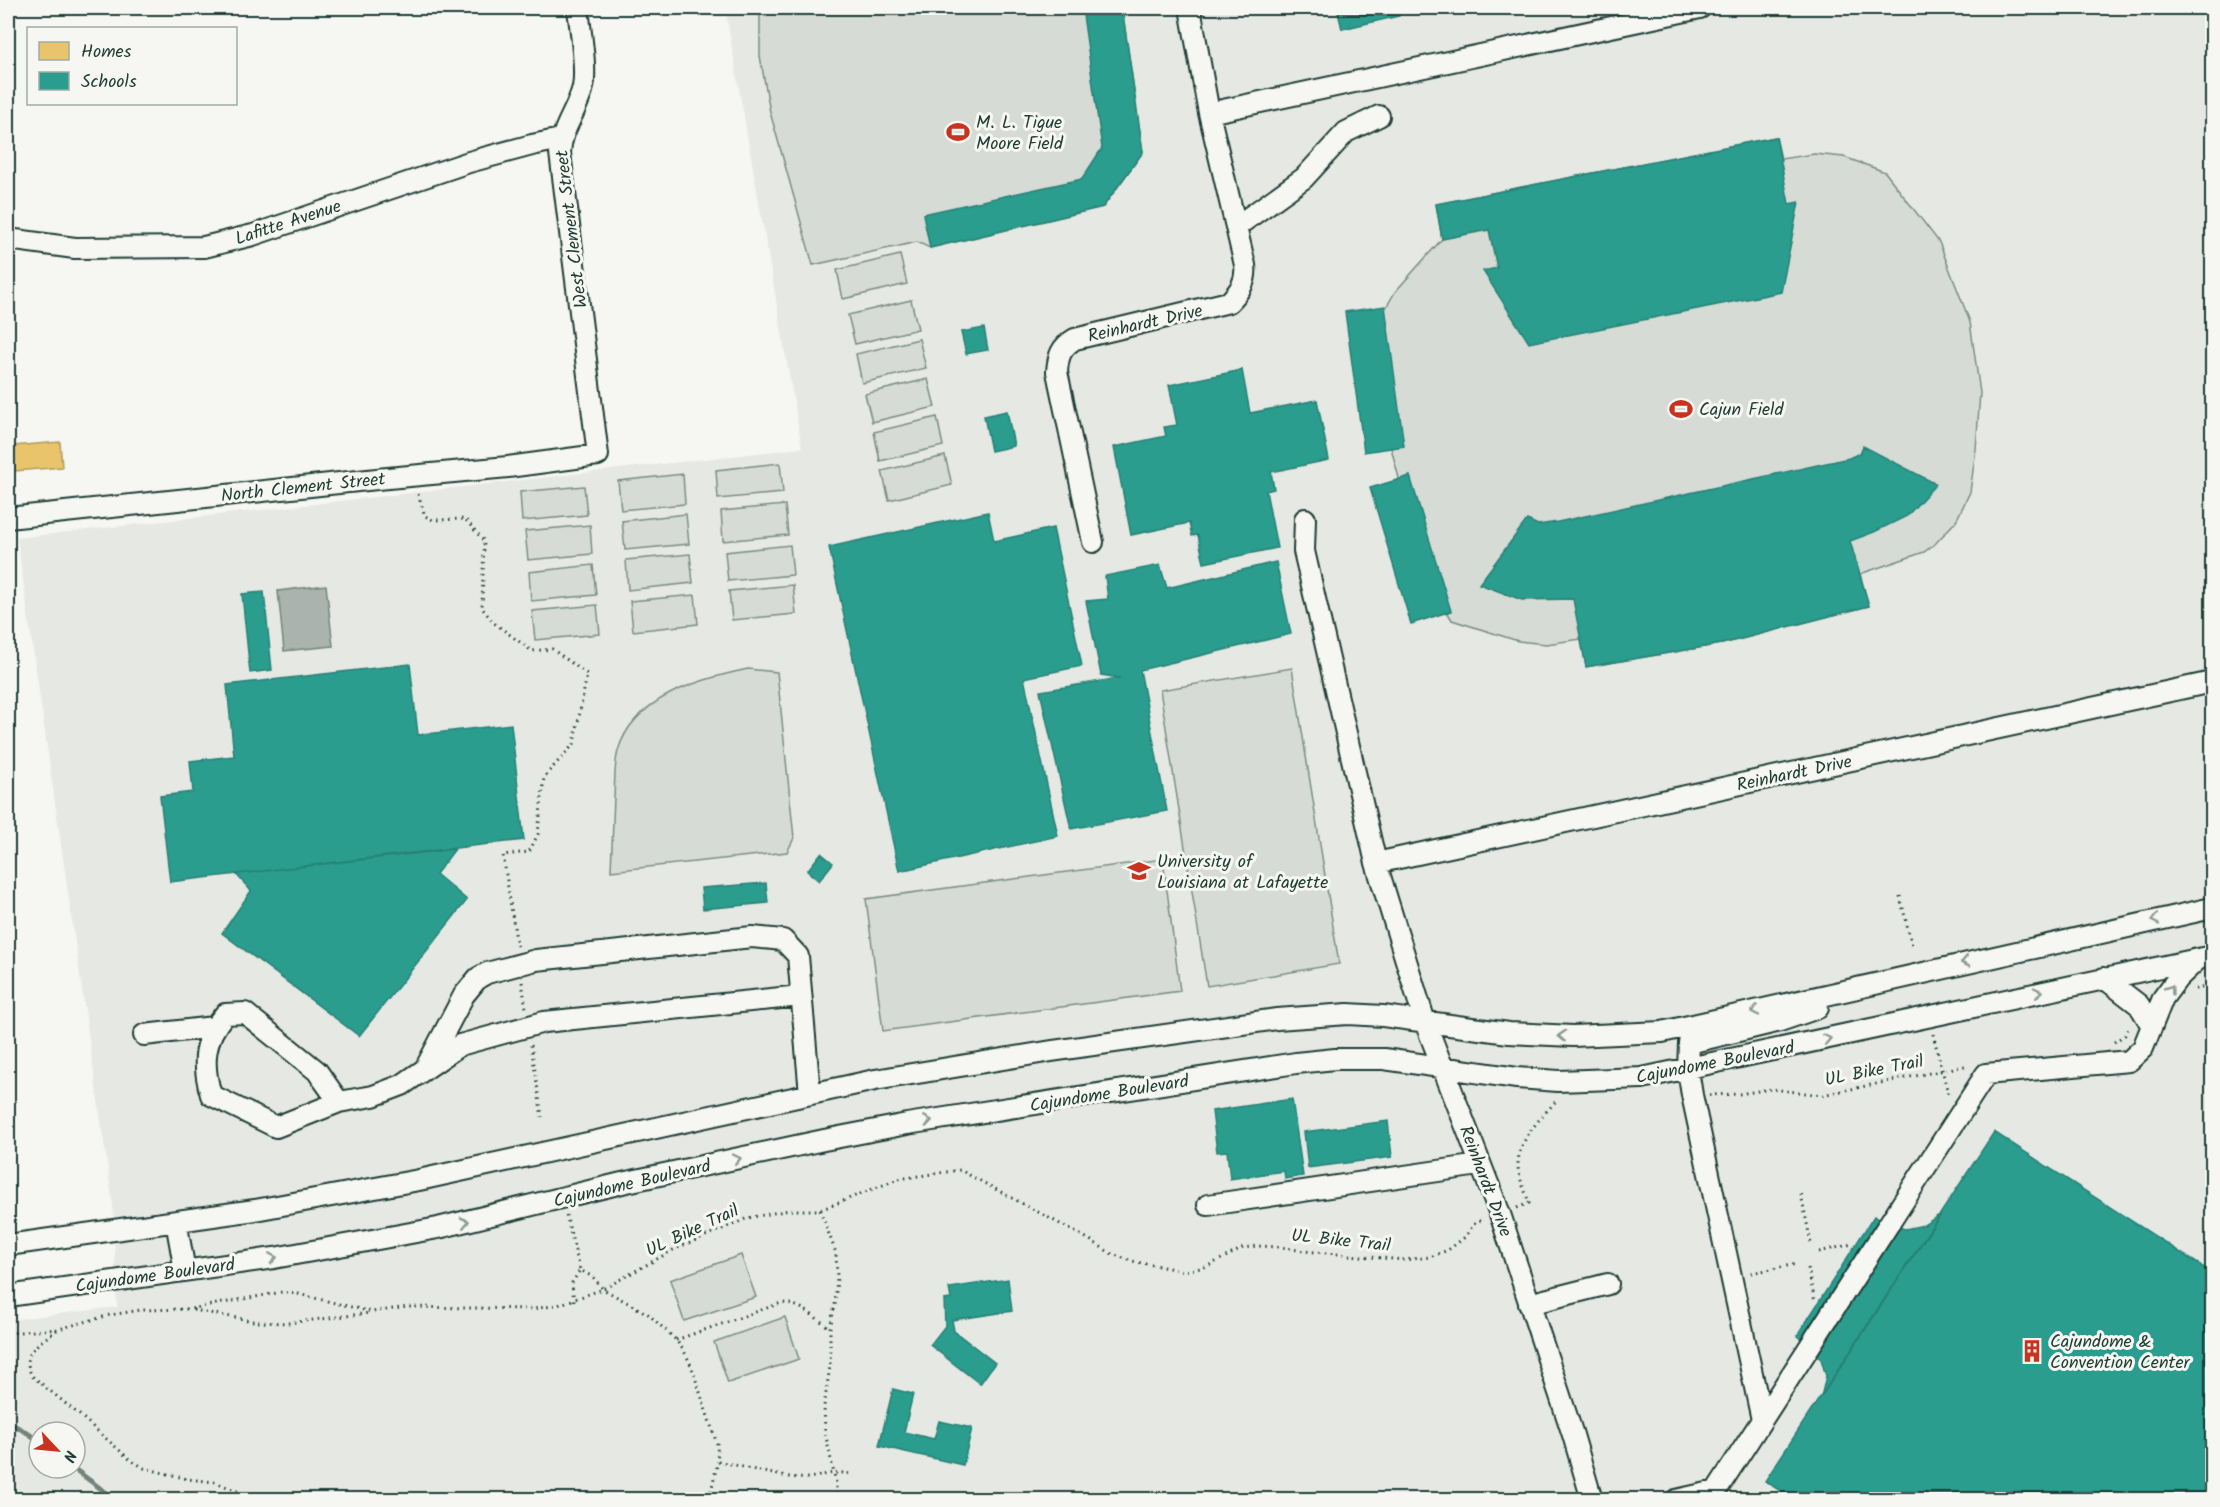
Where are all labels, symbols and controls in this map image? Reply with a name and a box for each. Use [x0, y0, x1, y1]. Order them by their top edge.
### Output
legend [27, 27, 237, 105]
text: Homes [81, 38, 132, 67]
text: Schools [81, 68, 137, 97]
place label: M. L. Tigue Moore Field [976, 109, 1064, 159]
sports icon: M. L. Tigue Moore Field [945, 119, 971, 145]
street label: West Clement Street [548, 147, 597, 310]
street label: Lafitte Avenue [232, 193, 345, 254]
street label: Reinhardt Drive [1085, 297, 1206, 352]
sports icon: Cajun Field [1668, 396, 1694, 422]
place label: Cajun Field [1699, 396, 1784, 425]
street label: North Clement Street [219, 465, 388, 512]
street label: Reinhardt Drive [1734, 748, 1855, 801]
place label: University of Louisiana at Lafayette [1157, 848, 1328, 898]
school or university icon: University of Louisiana at Lafayette [1126, 858, 1152, 884]
one-way arrow [2151, 913, 2161, 926]
one-way arrow [1960, 955, 1970, 968]
one-way arrow [2163, 984, 2174, 995]
one-way arrow [2033, 986, 2043, 999]
one-way arrow [1750, 1004, 1760, 1017]
one-way arrow [1557, 1029, 1566, 1042]
one-way arrow [1822, 1033, 1832, 1046]
street label: Cajundome Boulevard [1634, 1034, 1798, 1093]
street label: UL Bike Trail [1822, 1048, 1927, 1095]
street label: Cajundome Boulevard [1028, 1067, 1192, 1121]
one-way arrow [923, 1116, 933, 1128]
street label: Reinhardt Drive [1450, 1122, 1519, 1241]
street label: Cajundome Boulevard [551, 1152, 715, 1217]
one-way arrow [731, 1153, 741, 1166]
street label: UL Bike Trail [641, 1197, 745, 1266]
one-way arrow [460, 1216, 470, 1229]
street label: UL Bike Trail [1290, 1222, 1393, 1261]
street label: Cajundome Boulevard [74, 1251, 238, 1302]
one-way arrow [268, 1252, 278, 1265]
place label: Cajundome & Convention Center [2050, 1328, 2191, 1378]
building icon: Cajundome & Convention Center [2019, 1338, 2045, 1364]
north arrow [27, 1420, 87, 1480]
text: N [56, 1446, 83, 1466]

